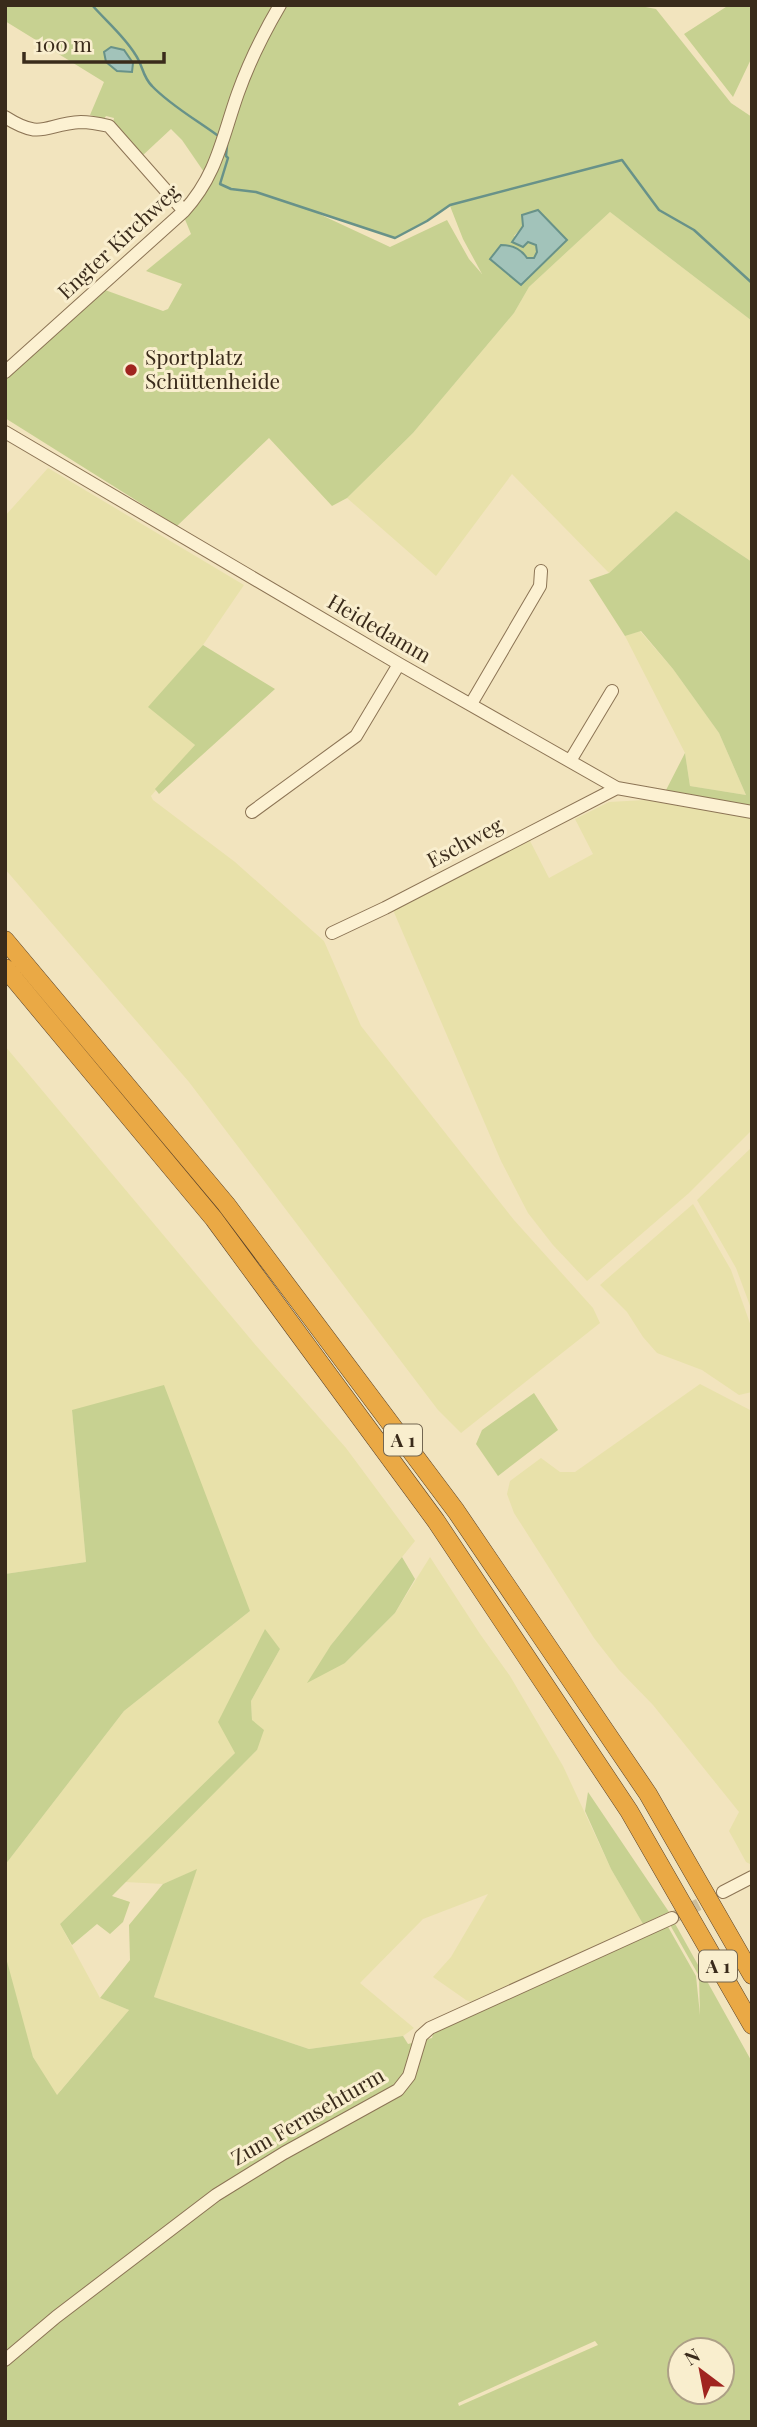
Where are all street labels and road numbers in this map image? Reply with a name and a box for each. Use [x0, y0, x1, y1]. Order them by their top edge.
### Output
street label: Engter Kirchweg [51, 177, 185, 304]
street label: Heidedamm [323, 586, 437, 668]
street label: Eschweg [421, 810, 507, 873]
road number: A 1 [384, 1424, 422, 1456]
road number: A 1 [699, 1950, 737, 1982]
street label: Zum Fernsehturm [225, 2060, 389, 2170]

